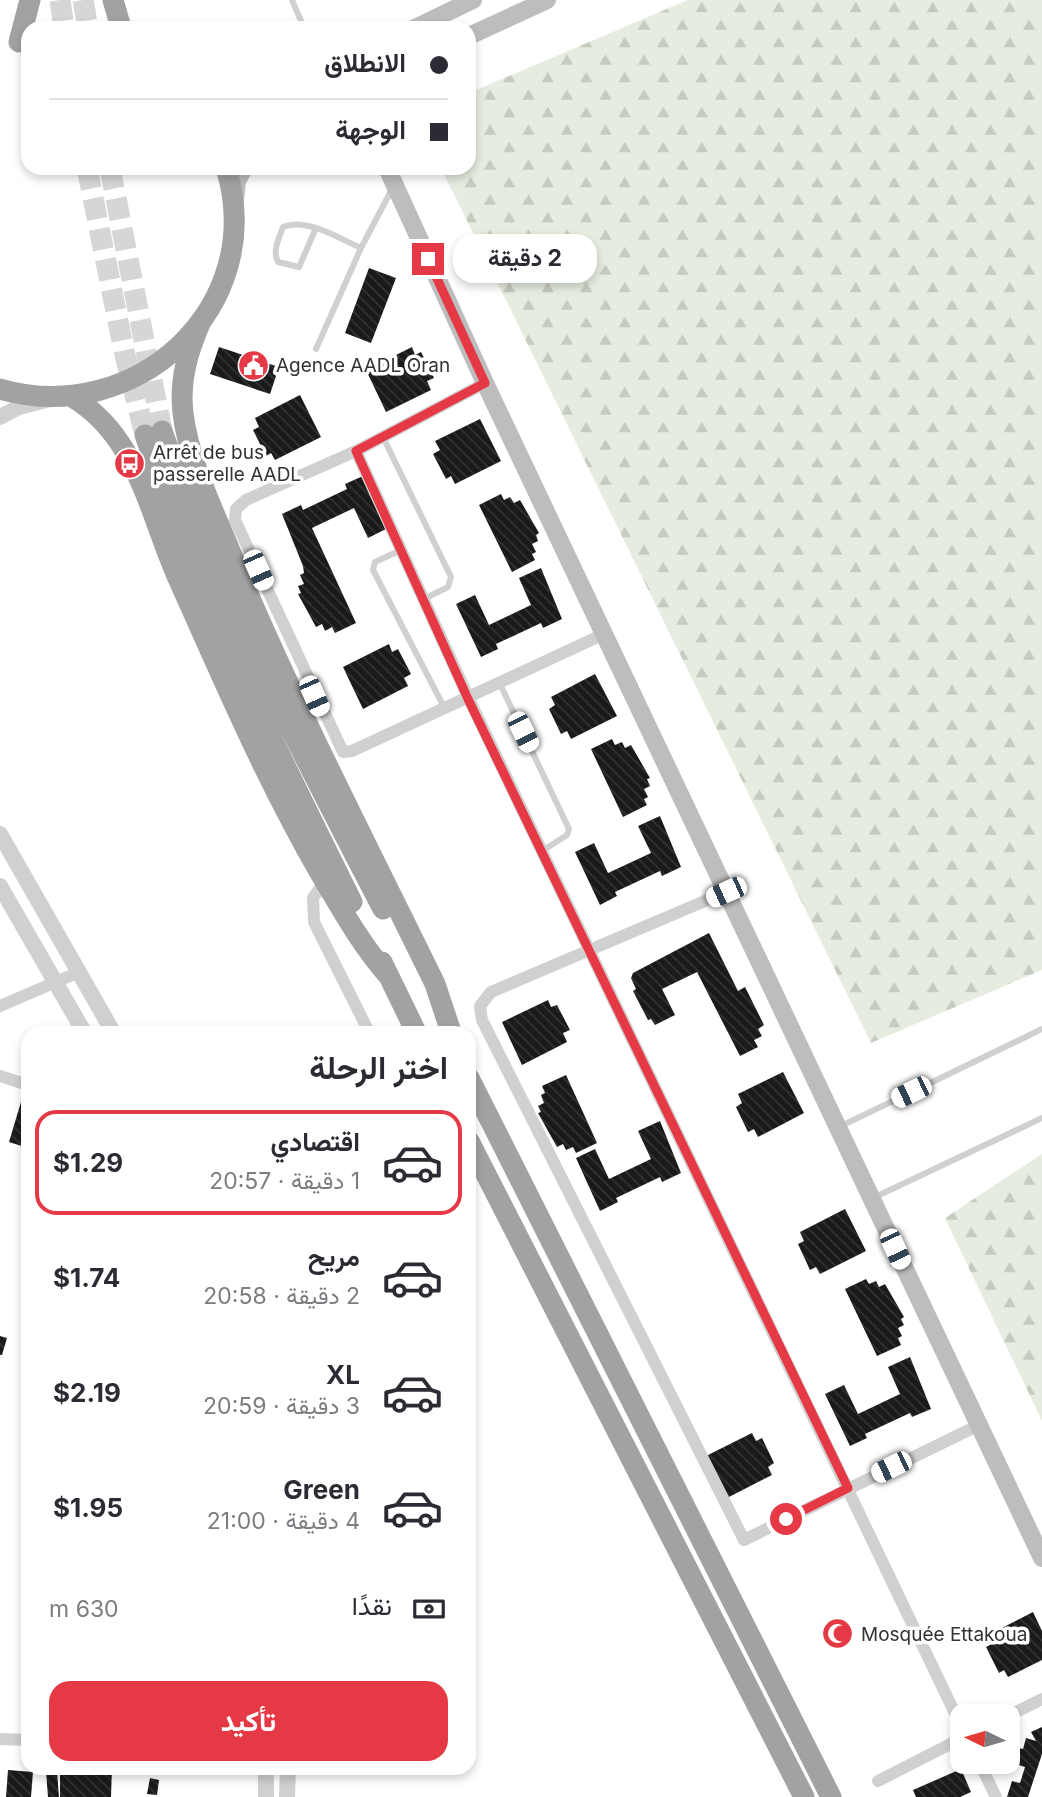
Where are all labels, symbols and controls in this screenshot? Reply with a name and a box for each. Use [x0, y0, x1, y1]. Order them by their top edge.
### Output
text: الانطلاق [324, 47, 406, 78]
text: الوجهة [335, 114, 406, 145]
callout: 2 دقيقة [452, 234, 596, 284]
route end [412, 243, 444, 275]
text: 2 دقيقة [488, 244, 562, 272]
public building icon: Agence AADL Oran [236, 348, 270, 382]
place label: Agence AADL Oran [276, 354, 450, 377]
place label: Arrêt de bus passerelle AADL [153, 441, 301, 486]
bus stop icon: Arrêt de bus passerelle AADL [113, 446, 147, 480]
car [240, 547, 277, 593]
car [296, 673, 333, 719]
car [505, 709, 542, 755]
car [703, 874, 750, 910]
text: اختر الرحلة [309, 1048, 448, 1087]
car [888, 1073, 935, 1111]
text: اقتصادي [271, 1126, 360, 1157]
icon: car [381, 1131, 444, 1194]
text: $1.29 [53, 1147, 123, 1178]
text: 1 دقيقة · 20:57 [209, 1167, 360, 1195]
car [877, 1226, 914, 1272]
text: مريح [308, 1241, 360, 1272]
icon: car [381, 1246, 444, 1309]
text: $1.74 [53, 1262, 120, 1293]
text: 2 دقيقة · 20:58 [203, 1282, 360, 1310]
text: XL [326, 1359, 360, 1390]
icon: car [381, 1361, 444, 1424]
text: $2.19 [53, 1377, 121, 1408]
text: 3 دقيقة · 20:59 [203, 1392, 360, 1420]
car [868, 1448, 915, 1486]
text: Green [283, 1474, 360, 1505]
icon: car [381, 1476, 444, 1539]
text: $1.95 [53, 1492, 123, 1523]
route start [770, 1503, 802, 1535]
text: 4 دقيقة · 21:00 [207, 1507, 360, 1535]
text: نقدًا [352, 1590, 392, 1621]
icon: cash [410, 1590, 448, 1628]
text: 630 m [49, 1595, 119, 1623]
mosque icon: Mosquée Ettakoua [821, 1617, 855, 1651]
place label: Mosquée Ettakoua [861, 1623, 1027, 1646]
button: تأكيد [49, 1681, 448, 1761]
north arrow [950, 1704, 1020, 1774]
map controls [950, 1704, 1020, 1774]

